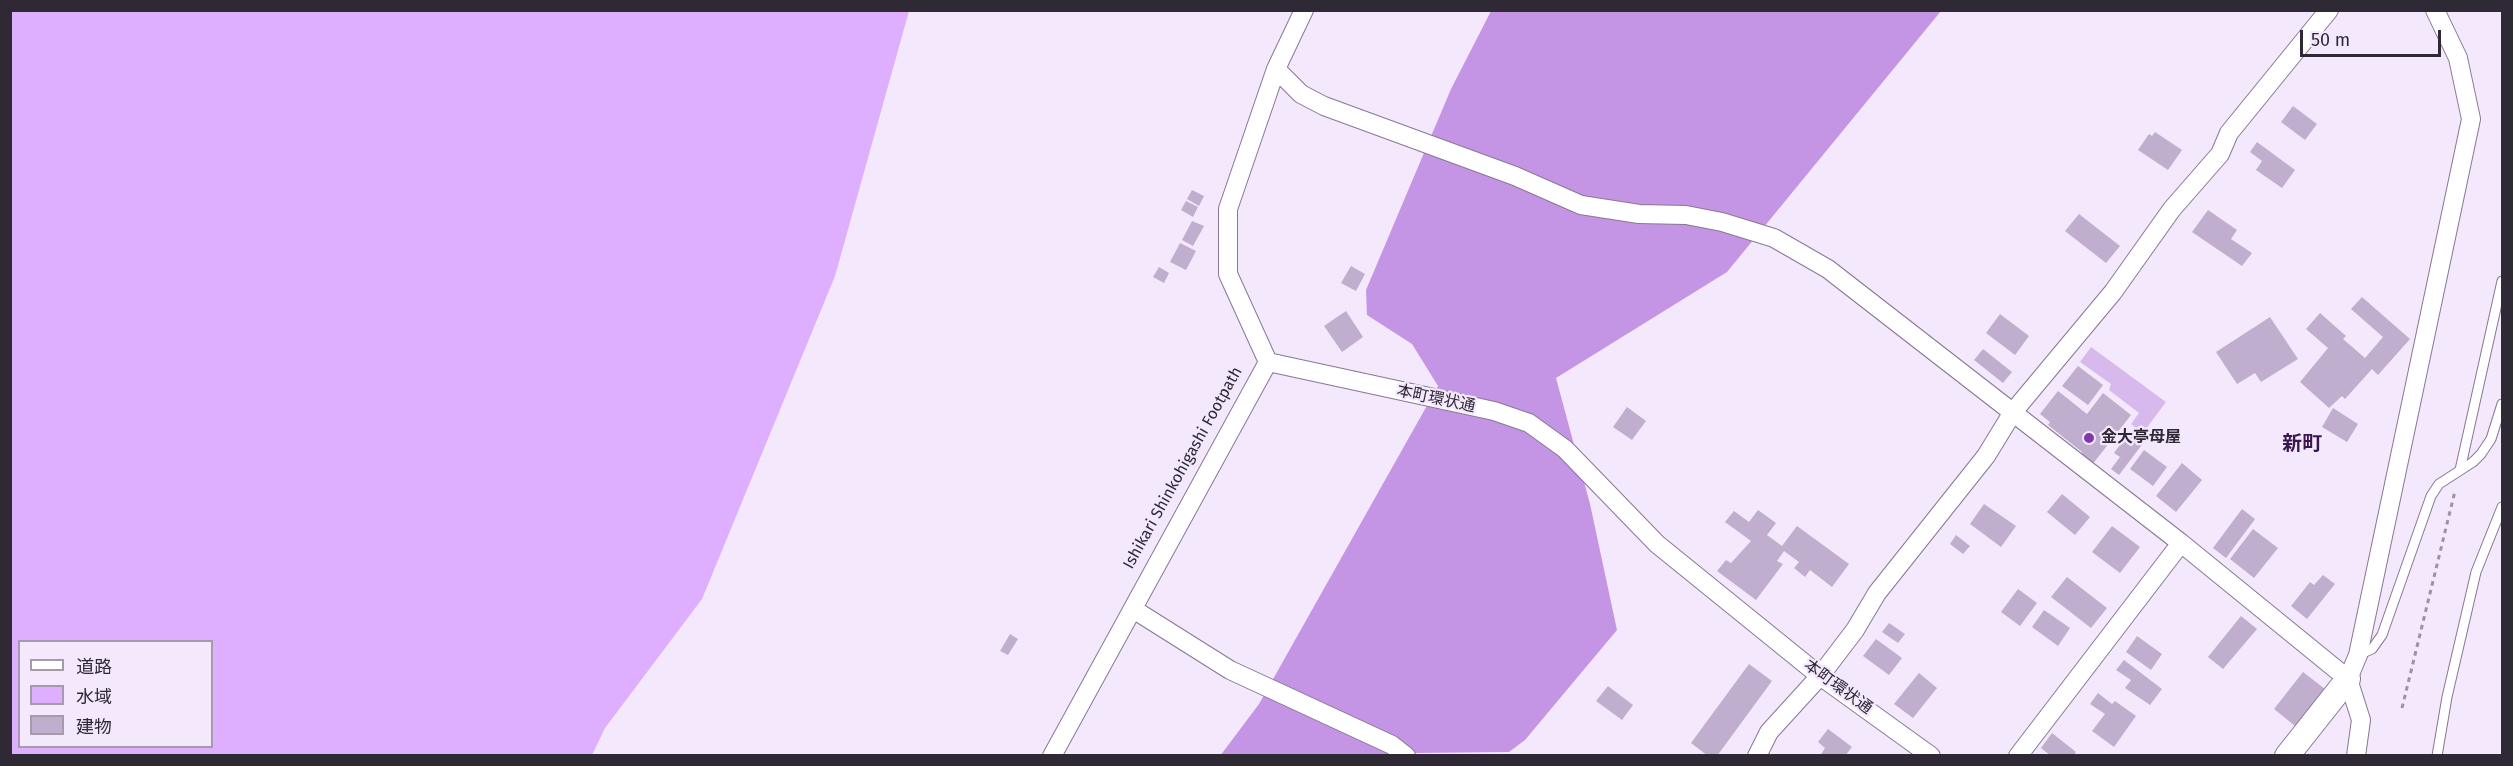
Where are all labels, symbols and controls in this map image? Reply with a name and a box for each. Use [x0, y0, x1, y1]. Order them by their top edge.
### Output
scale bar [2303, 18, 2444, 56]
text: 50 m [2311, 29, 2350, 51]
street label: Ishikari Shinkohigashi Footpath [1119, 364, 1247, 572]
street label: 本町環状通 [1395, 381, 1477, 417]
place label: 金大亭母屋 [2101, 428, 2181, 448]
marker: 金大亭母屋 [2082, 431, 2096, 445]
district label: 新町 [2282, 432, 2322, 456]
legend [18, 640, 213, 748]
text: 道路 [76, 656, 112, 678]
street label: 本町環状通 [1800, 656, 1876, 718]
text: 水域 [76, 686, 112, 708]
text: 建物 [76, 716, 112, 738]

